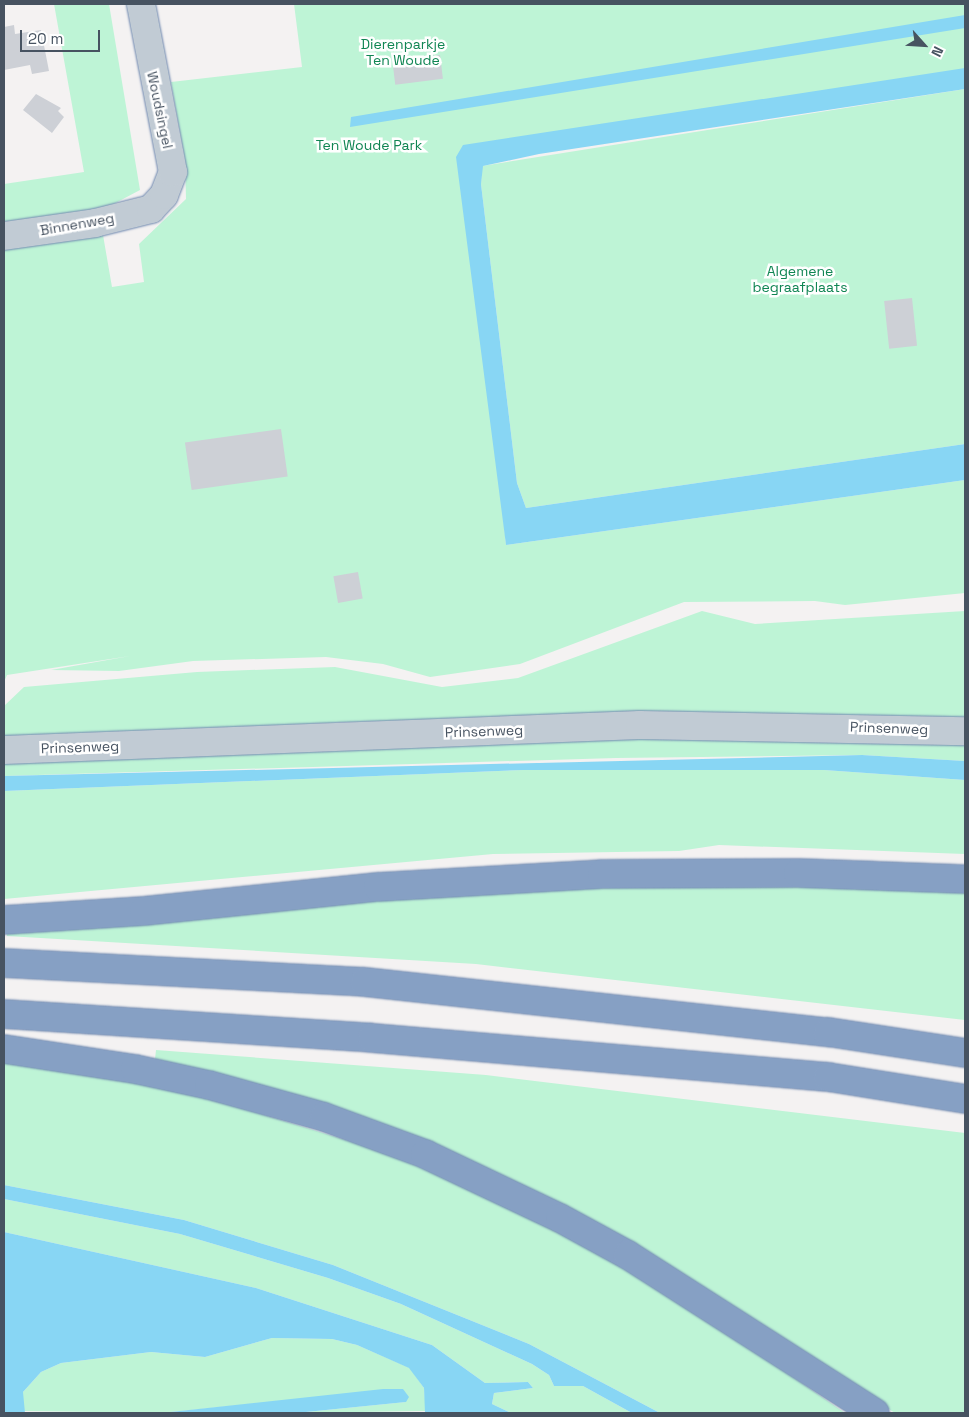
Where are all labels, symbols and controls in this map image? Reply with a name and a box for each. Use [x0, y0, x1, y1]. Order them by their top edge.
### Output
scale bar [22, 20, 102, 52]
north arrow [899, 20, 949, 70]
text: 20 m [28, 29, 63, 48]
park label: Dierenparkje Ten Woude [361, 36, 445, 68]
text: N [927, 43, 948, 60]
street label: Woudsingel [144, 70, 176, 150]
park label: Ten Woude Park [316, 137, 422, 153]
street label: Binnenweg [39, 209, 115, 239]
park label: Algemene begraafplaats [752, 263, 848, 296]
street label: Prinsenweg [850, 718, 928, 738]
street label: Prinsenweg [445, 721, 523, 741]
street label: Prinsenweg [41, 737, 119, 757]

